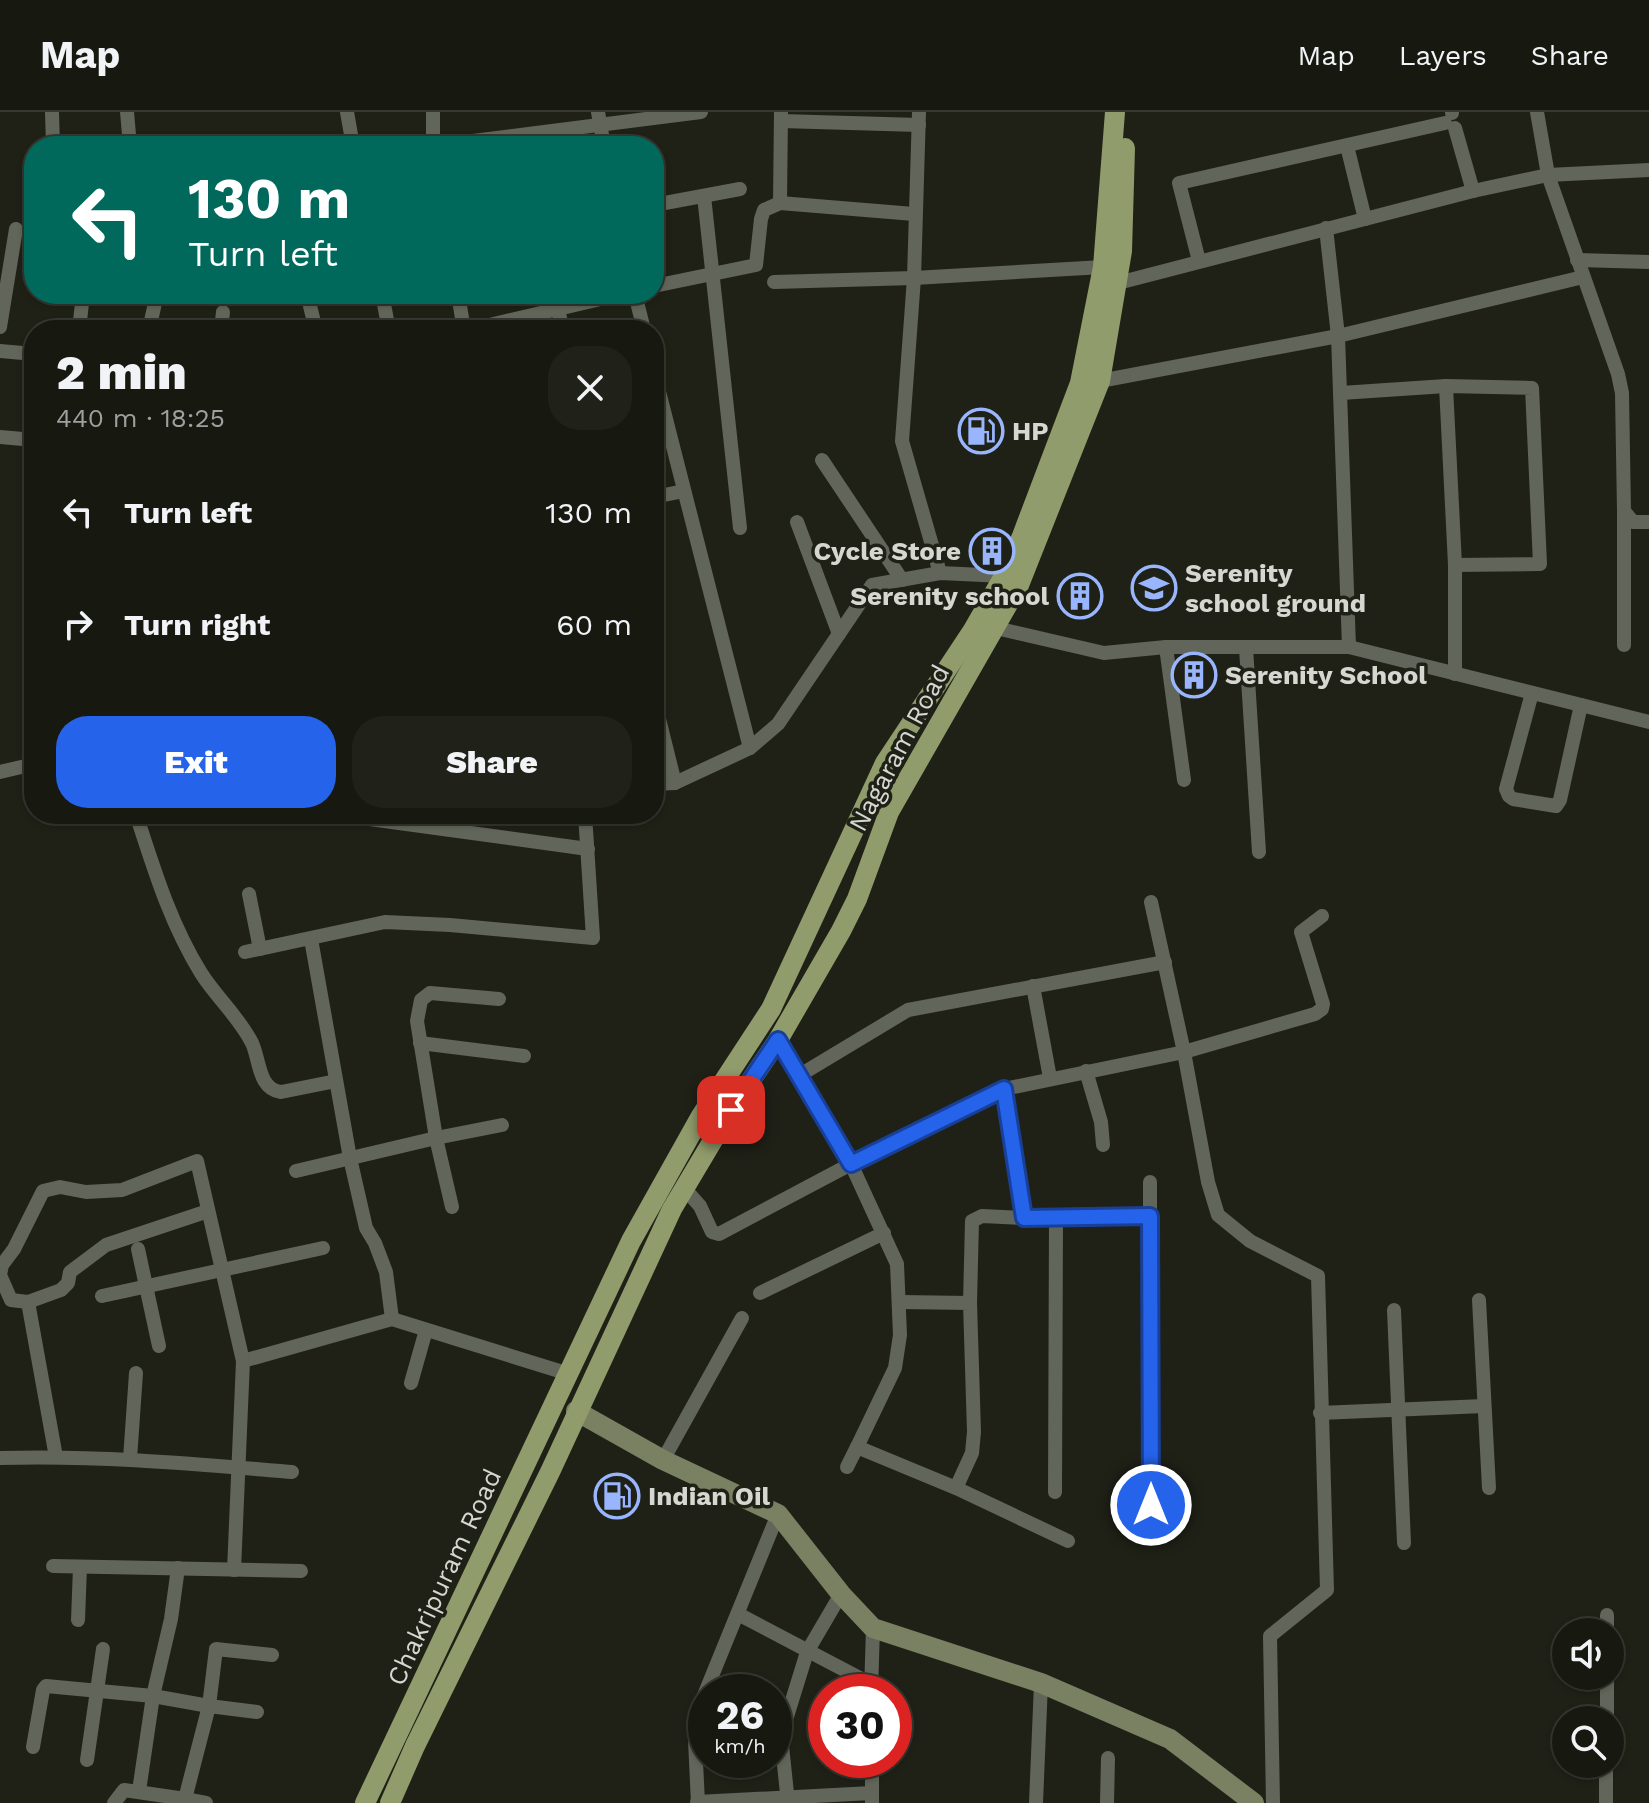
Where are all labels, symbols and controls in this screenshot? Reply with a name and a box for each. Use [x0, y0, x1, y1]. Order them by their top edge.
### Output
text: Map [40, 33, 120, 77]
text: Map [1298, 39, 1355, 72]
text: Layers [1399, 39, 1487, 72]
text: Share [1531, 39, 1609, 72]
text: 130 m [188, 166, 350, 232]
icon: left [56, 168, 160, 272]
text: Turn left [188, 233, 338, 275]
text: 2 min [56, 344, 187, 401]
button: close [548, 346, 632, 430]
text: 440 m · 18:25 [56, 403, 225, 433]
fuel station icon: HP [957, 407, 1005, 455]
place label: HP [1012, 416, 1049, 446]
icon: left [56, 490, 100, 534]
text: Turn left [124, 495, 252, 530]
text: 130 m [545, 495, 632, 530]
building icon: Cycle Store [968, 527, 1016, 575]
place label: Cycle Store [813, 536, 961, 566]
place label: Serenity school ground [1185, 558, 1366, 618]
school or university icon: Serenity school ground [1130, 564, 1178, 612]
building icon: Serenity school [1056, 572, 1104, 620]
place label: Serenity school [850, 581, 1049, 611]
icon: right [56, 602, 100, 646]
text: Turn right [124, 607, 270, 642]
text: 60 m [556, 607, 632, 642]
building icon: Serenity School [1170, 651, 1218, 699]
street label: Nagaram Road [843, 660, 955, 836]
place label: Serenity School [1225, 660, 1427, 690]
button: Exit [56, 716, 336, 808]
button: Share [352, 716, 632, 808]
pin [697, 1076, 765, 1144]
icon: arrive [709, 1088, 753, 1132]
position arrow [1109, 1463, 1193, 1547]
street label: Chakripuram Road [381, 1464, 507, 1690]
fuel station icon: Indian Oil [593, 1472, 641, 1520]
place label: Indian Oil [648, 1481, 770, 1511]
map controls [1552, 1618, 1624, 1778]
button: sound [1552, 1618, 1624, 1690]
speed limit sign: 30 [808, 1674, 912, 1778]
text: 26 [716, 1692, 764, 1739]
button: search [1552, 1706, 1624, 1778]
text: km/h [714, 1734, 766, 1758]

